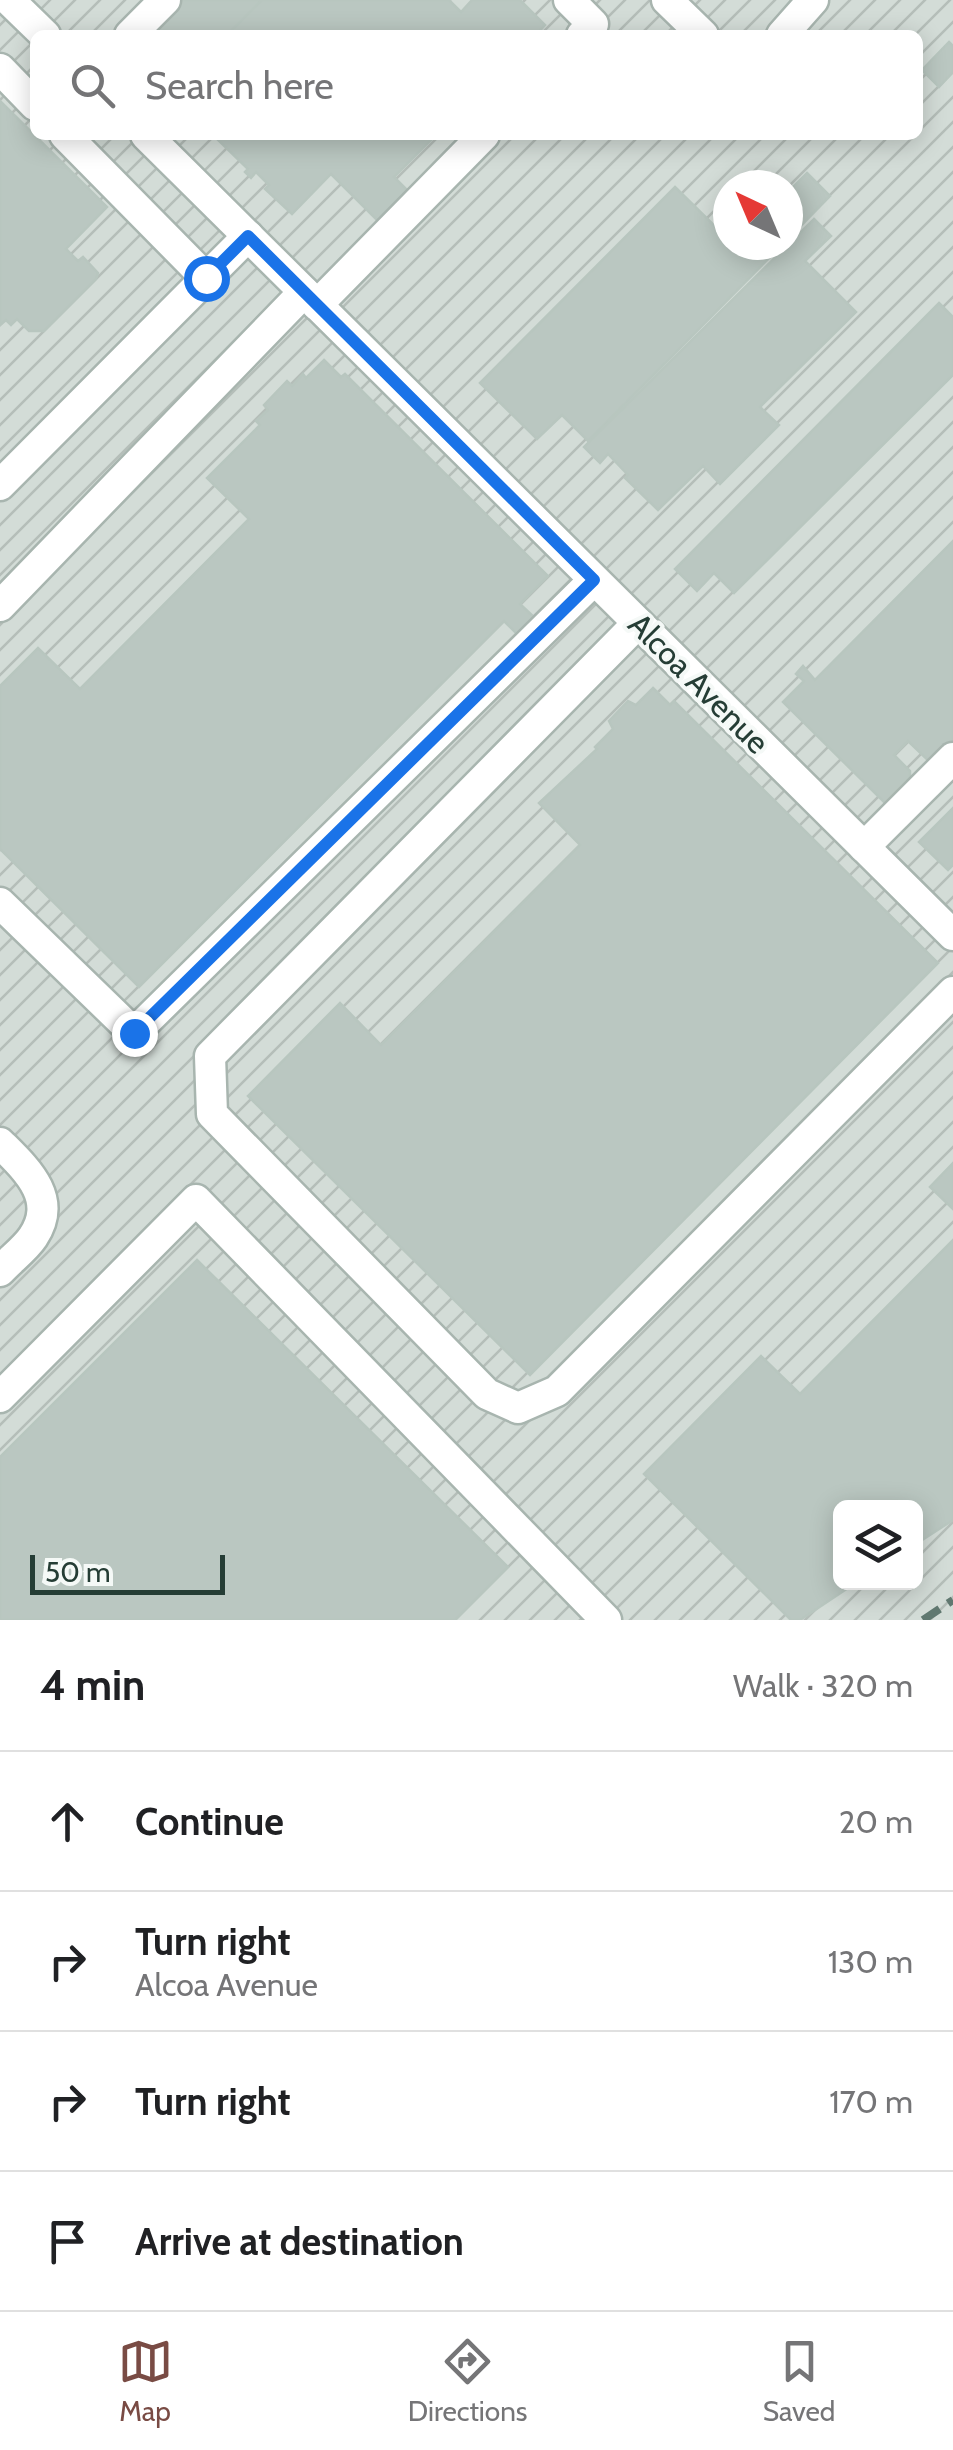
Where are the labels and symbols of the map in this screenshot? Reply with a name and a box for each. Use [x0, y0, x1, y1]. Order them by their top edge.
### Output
north arrow [713, 170, 803, 260]
route start [184, 256, 230, 302]
street label: Alcoa Avenue [621, 605, 777, 761]
route end [112, 1011, 158, 1057]
scale bar [30, 1550, 225, 1594]

